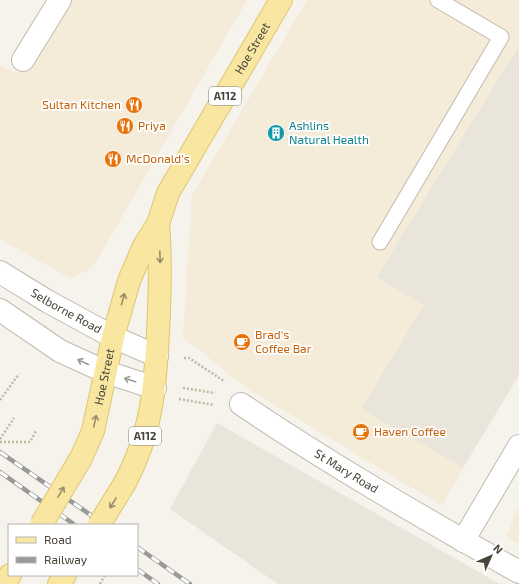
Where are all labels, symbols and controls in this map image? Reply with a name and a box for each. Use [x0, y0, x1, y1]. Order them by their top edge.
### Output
street label: Hoe Street [231, 19, 272, 76]
road number: A112 [209, 87, 241, 105]
restaurant icon: Sultan Kitchen [124, 95, 144, 115]
place label: Sultan Kitchen [42, 97, 121, 111]
restaurant icon: Priya [115, 116, 135, 136]
place label: Priya [138, 118, 166, 132]
place label: Ashlins Natural Health [289, 118, 369, 146]
building icon: Ashlins Natural Health [266, 123, 286, 143]
restaurant icon: McDonald's [103, 149, 123, 169]
place label: McDonald's [126, 151, 190, 165]
one-way arrow [156, 250, 164, 263]
street label: Selborne Road [29, 285, 105, 336]
one-way arrow [120, 293, 128, 306]
place label: Brad's Coffee Bar [255, 327, 312, 355]
cafe icon: Brad's Coffee Bar [232, 332, 252, 352]
street label: Hoe Street [91, 347, 116, 406]
one-way arrow [77, 358, 89, 365]
one-way arrow [124, 376, 137, 383]
one-way arrow [92, 415, 100, 428]
cafe icon: Haven Coffee [351, 422, 371, 442]
place label: Haven Coffee [374, 424, 446, 438]
road number: A112 [129, 427, 161, 445]
street label: St Mary Road [312, 446, 381, 495]
one-way arrow [58, 486, 66, 498]
one-way arrow [109, 497, 117, 508]
legend [8, 524, 138, 576]
text: Road [44, 532, 72, 546]
north arrow [471, 536, 511, 576]
text: N [491, 541, 506, 556]
text: Railway [44, 552, 88, 566]

